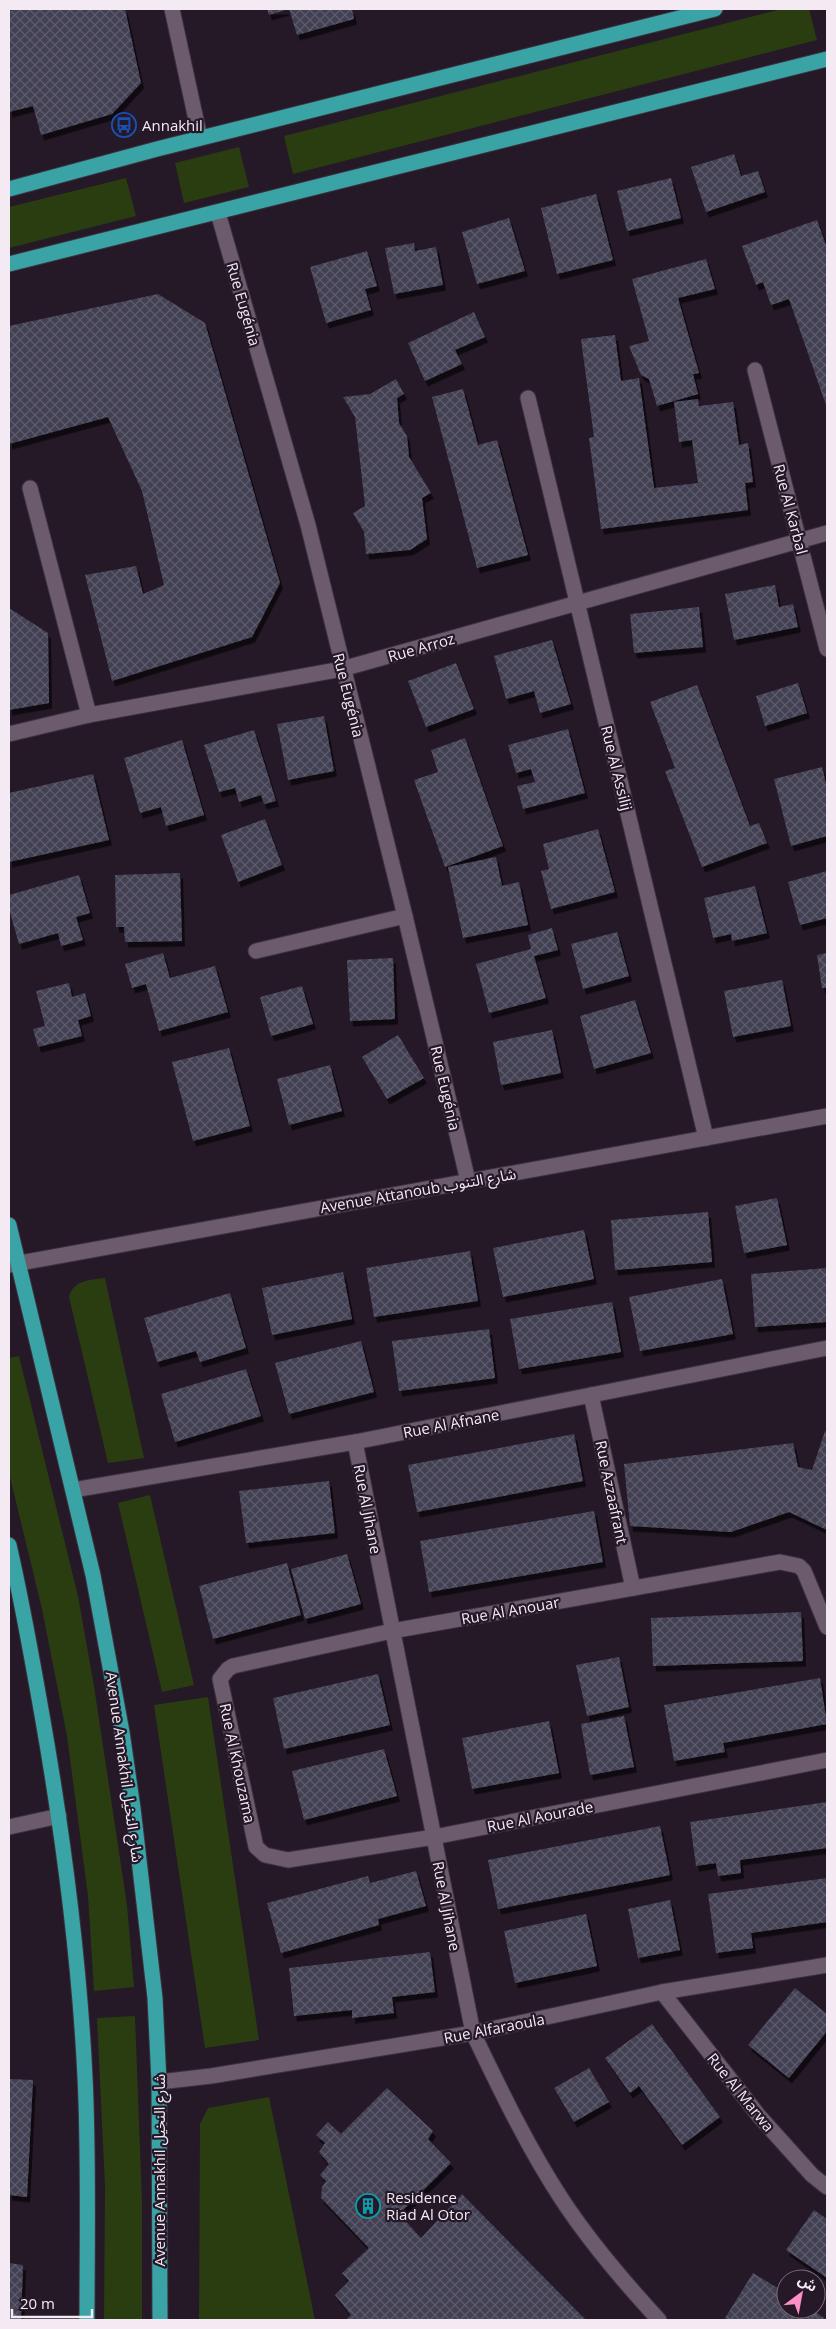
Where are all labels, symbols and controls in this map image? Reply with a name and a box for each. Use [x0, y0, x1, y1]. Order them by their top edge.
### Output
bus stop icon: Annakhil [111, 112, 137, 138]
place label: Annakhil [142, 115, 203, 135]
street label: Rue Eugénia [223, 260, 265, 348]
street label: Rue Al Karbal [769, 462, 813, 556]
street label: Rue Arroz [385, 628, 457, 666]
street label: Rue Eugénia [329, 651, 369, 739]
street label: Rue Al Assilij [597, 723, 637, 813]
street label: Rue Eugénia [427, 1044, 465, 1132]
street label: Avenue Attanoub شارع التنوب [319, 1163, 518, 1220]
street label: Rue Al Afnane [401, 1404, 501, 1442]
street label: Rue Azzaafrant [591, 1439, 633, 1545]
street label: Rue Al Jihane [350, 1462, 386, 1556]
street label: Rue Al Anouar [459, 1592, 561, 1628]
street label: Avenue Annakhil شارع النخيل [99, 1670, 148, 1864]
street label: Rue Al Khouzama [216, 1701, 260, 1825]
street label: Rue Al Aourade [485, 1796, 595, 1836]
street label: Rue Al Jihane [429, 1859, 465, 1953]
street label: Rue Alfaraoula [442, 2008, 546, 2048]
street label: Rue Al Marwa [703, 2048, 779, 2136]
street label: Avenue Annakhil شارع النخيل [149, 2073, 172, 2266]
place label: Residence Riad Al Otor [386, 2187, 470, 2224]
building icon: Residence Riad Al Otor [355, 2193, 381, 2219]
north arrow [776, 2269, 826, 2319]
text: ش [795, 2269, 821, 2296]
scale bar [12, 2286, 92, 2318]
text: 20 m [20, 2293, 55, 2313]

